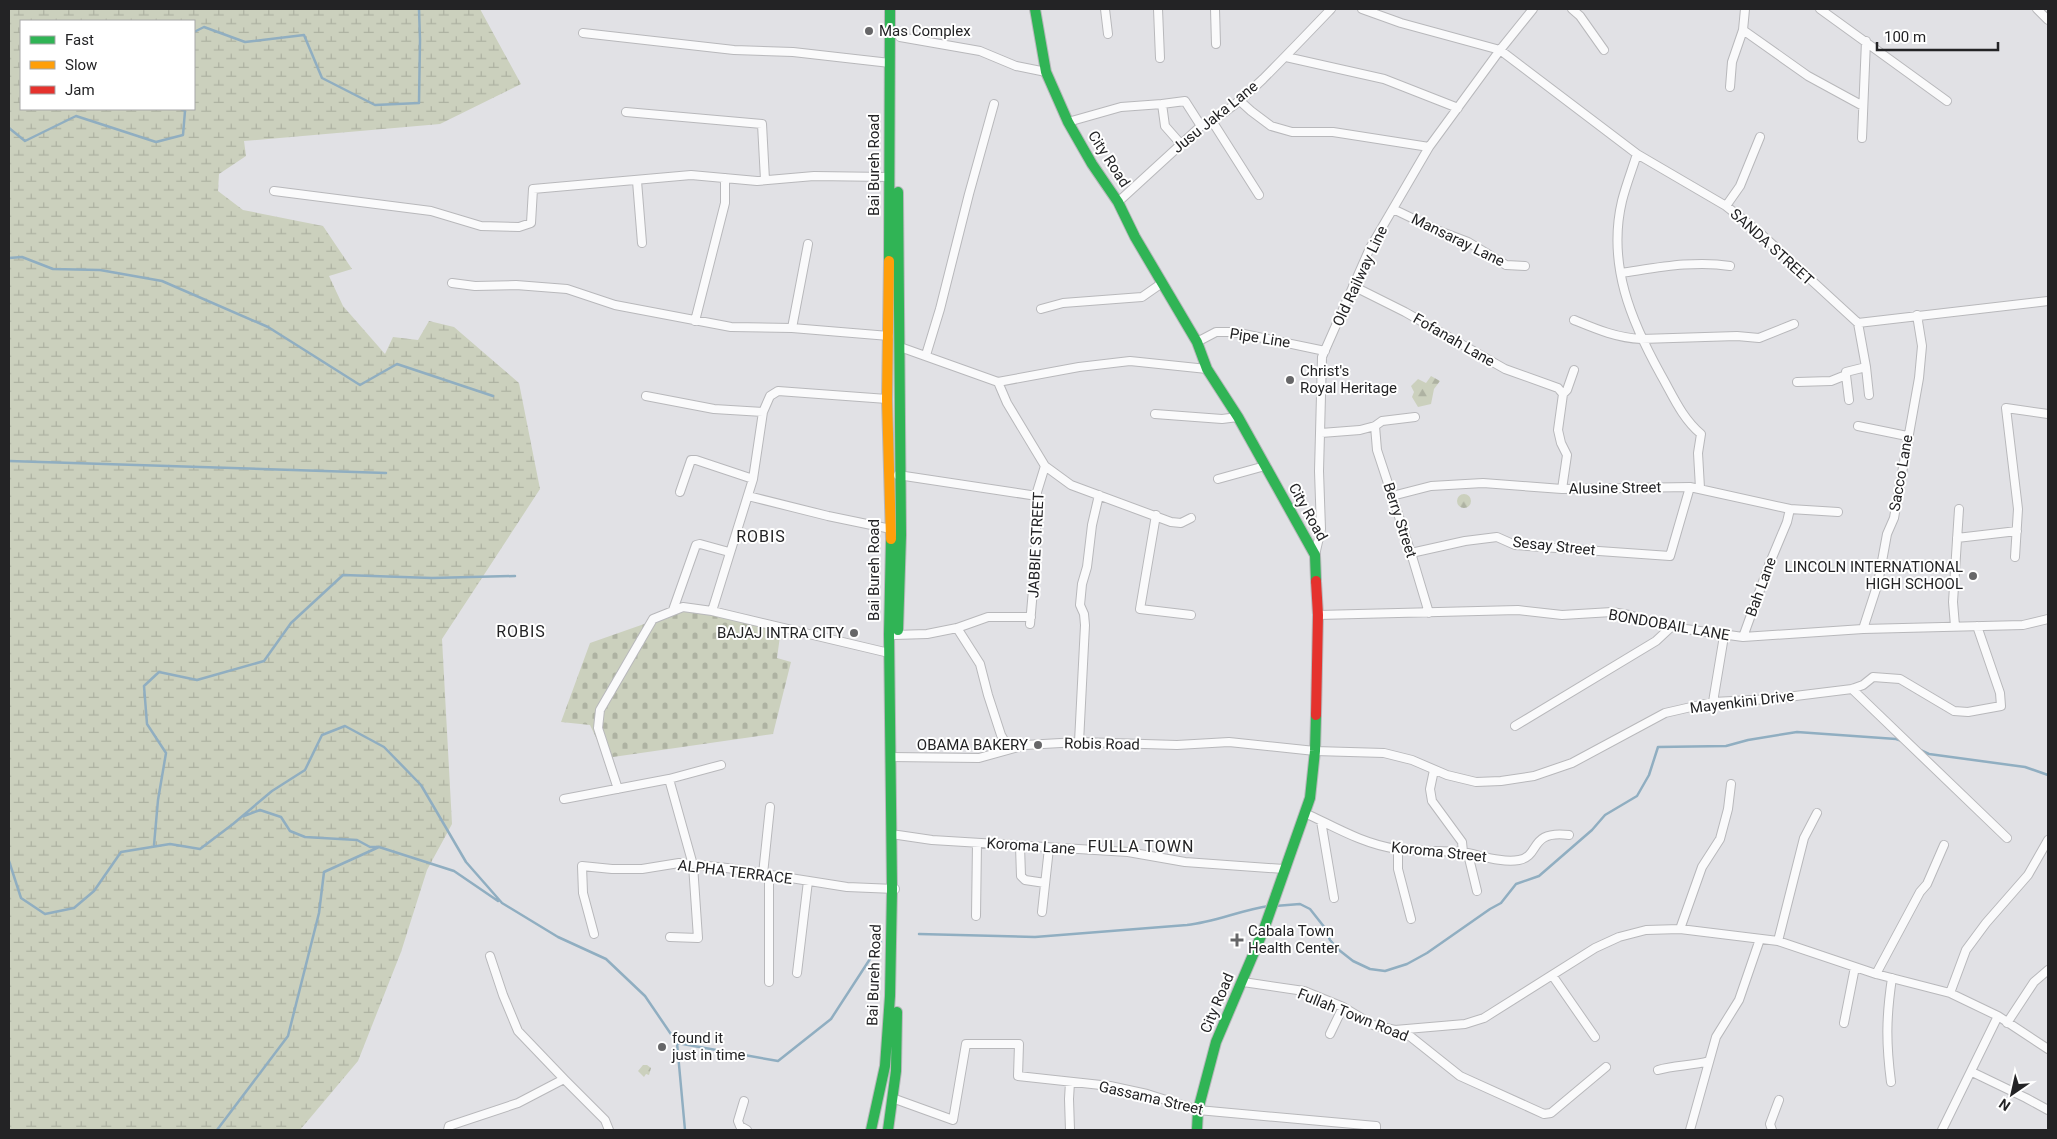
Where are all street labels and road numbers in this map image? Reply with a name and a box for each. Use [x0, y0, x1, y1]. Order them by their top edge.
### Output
street label: Jusu Jaka Lane [1169, 77, 1261, 157]
street label: Bai Bureh Road [865, 114, 883, 216]
street label: City Road [1084, 127, 1134, 191]
street label: SANDA STREET [1727, 205, 1817, 289]
street label: Mansaray Lane [1408, 210, 1508, 270]
street label: Old Railway Line [1329, 223, 1391, 329]
street label: Fofanah Lane [1410, 309, 1498, 371]
street label: Pipe Line [1228, 324, 1292, 352]
street label: Sacco Lane [1885, 433, 1917, 513]
street label: Alusine Street [1569, 478, 1662, 498]
street label: City Road [1285, 480, 1331, 544]
street label: Berry Street [1379, 480, 1421, 560]
street label: JABBIE STREET [1024, 491, 1048, 598]
street label: Bai Bureh Road [865, 519, 883, 621]
street label: Sesay Street [1512, 533, 1596, 559]
street label: Bah Lane [1742, 555, 1780, 619]
street label: BONDOBAIL LANE [1607, 605, 1731, 645]
street label: Mayenkini Drive [1689, 687, 1795, 717]
street label: Robis Road [1064, 734, 1140, 754]
street label: Koroma Lane [986, 834, 1076, 858]
street label: Koroma Street [1390, 838, 1488, 866]
street label: ALPHA TERRACE [677, 856, 794, 888]
street label: Bai Bureh Road [863, 924, 885, 1026]
street label: City Road [1196, 970, 1238, 1036]
street label: Fullah Town Road [1295, 985, 1411, 1045]
street label: Gassama Street [1097, 1077, 1205, 1119]

